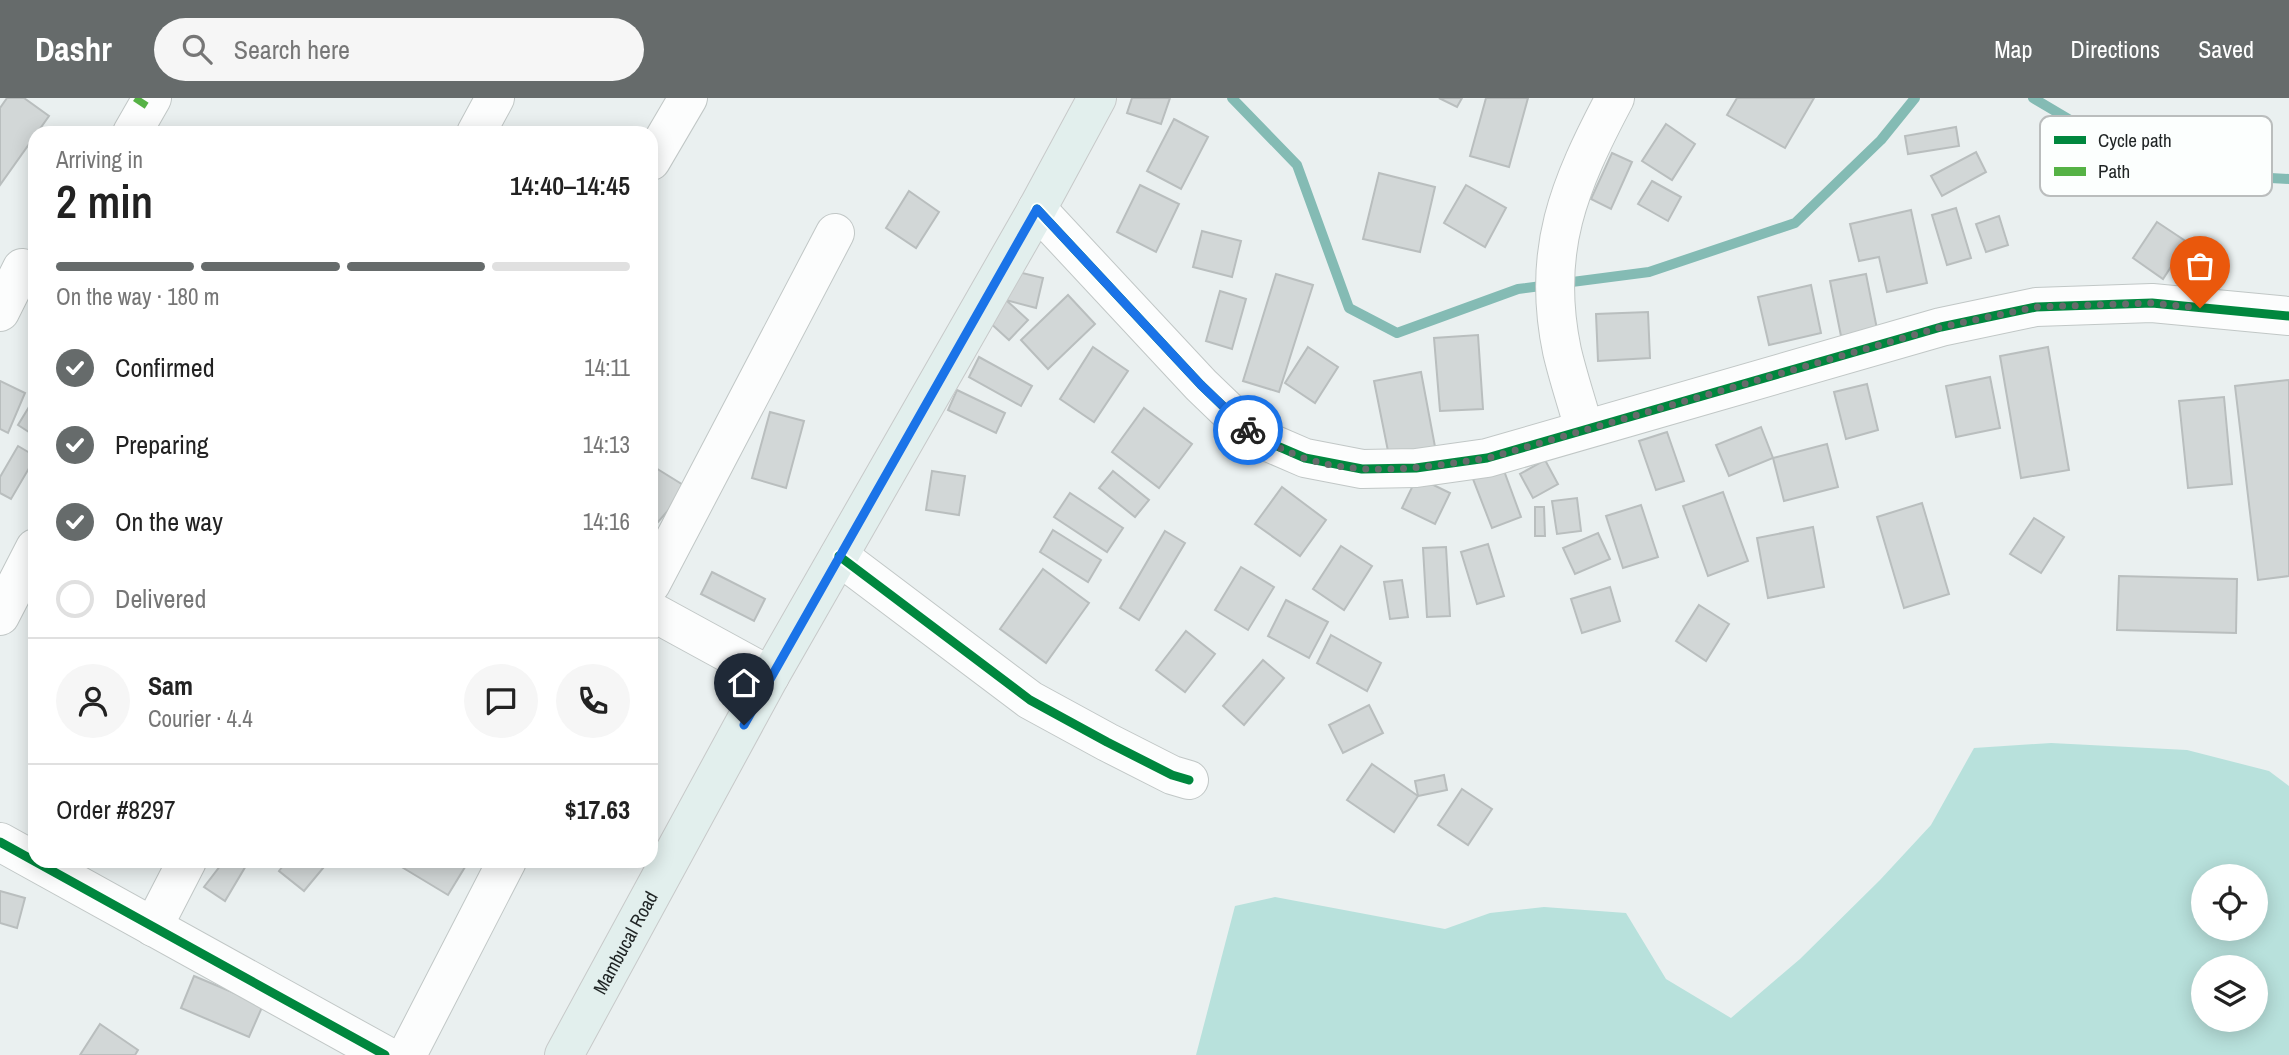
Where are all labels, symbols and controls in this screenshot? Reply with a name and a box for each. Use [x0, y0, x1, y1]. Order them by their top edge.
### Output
search box [154, 18, 644, 81]
text: Dashr [35, 27, 112, 71]
icon: search [178, 30, 216, 68]
text: Search here [234, 32, 350, 67]
text: Map [1994, 33, 2032, 65]
text: Directions [2070, 33, 2160, 65]
text: Saved [2198, 33, 2254, 65]
legend [2040, 116, 2272, 196]
text: Cycle path [2098, 127, 2172, 153]
text: Arriving in [56, 144, 143, 175]
text: Path [2098, 158, 2130, 184]
text: 14:40–14:45 [510, 168, 630, 203]
text: 2 min [56, 170, 153, 232]
pin [2170, 236, 2230, 308]
icon: bag [2181, 247, 2219, 285]
text: On the way · 180 m [56, 281, 220, 312]
icon: check [56, 349, 94, 387]
text: Confirmed [115, 350, 215, 385]
text: 14:11 [584, 352, 630, 383]
courier [1213, 395, 1283, 465]
icon: bike [1229, 411, 1267, 449]
icon: check [56, 426, 94, 464]
text: Preparing [115, 427, 209, 462]
text: 14:13 [583, 429, 630, 460]
icon: check [56, 503, 94, 541]
text: On the way [115, 504, 223, 539]
text: 14:16 [583, 506, 630, 537]
text: Delivered [115, 581, 206, 616]
pin [714, 653, 774, 725]
button: person [56, 664, 130, 738]
button: chat [464, 664, 538, 738]
button: phone [556, 664, 630, 738]
icon: home [725, 664, 763, 702]
text: Sam [148, 668, 193, 703]
text: Courier · 4.4 [148, 703, 253, 734]
text: Order #8297 [56, 792, 176, 827]
text: $17.63 [565, 792, 630, 827]
map controls [2191, 864, 2268, 1032]
button: locate [2191, 864, 2268, 941]
street label: Mambucal Road [587, 886, 664, 999]
button: layers [2191, 955, 2268, 1032]

